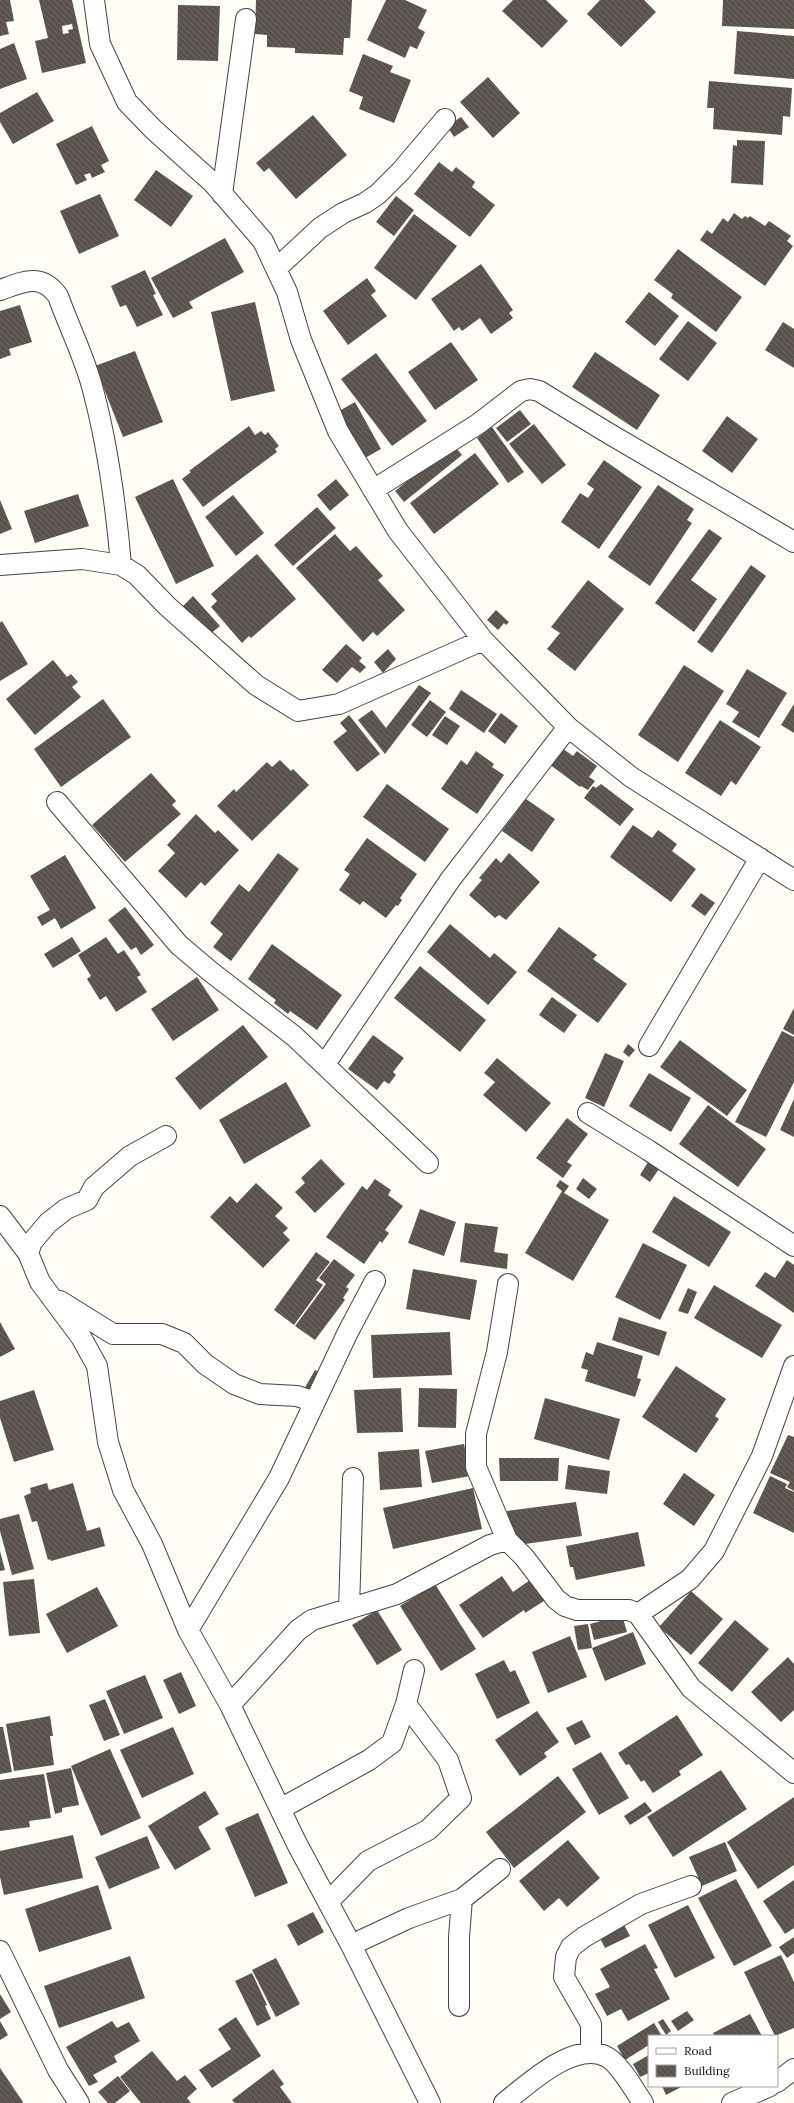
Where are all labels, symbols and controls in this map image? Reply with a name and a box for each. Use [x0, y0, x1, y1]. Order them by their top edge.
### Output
legend [648, 2035, 778, 2087]
text: Road [684, 2043, 712, 2058]
text: Building [684, 2063, 730, 2078]

